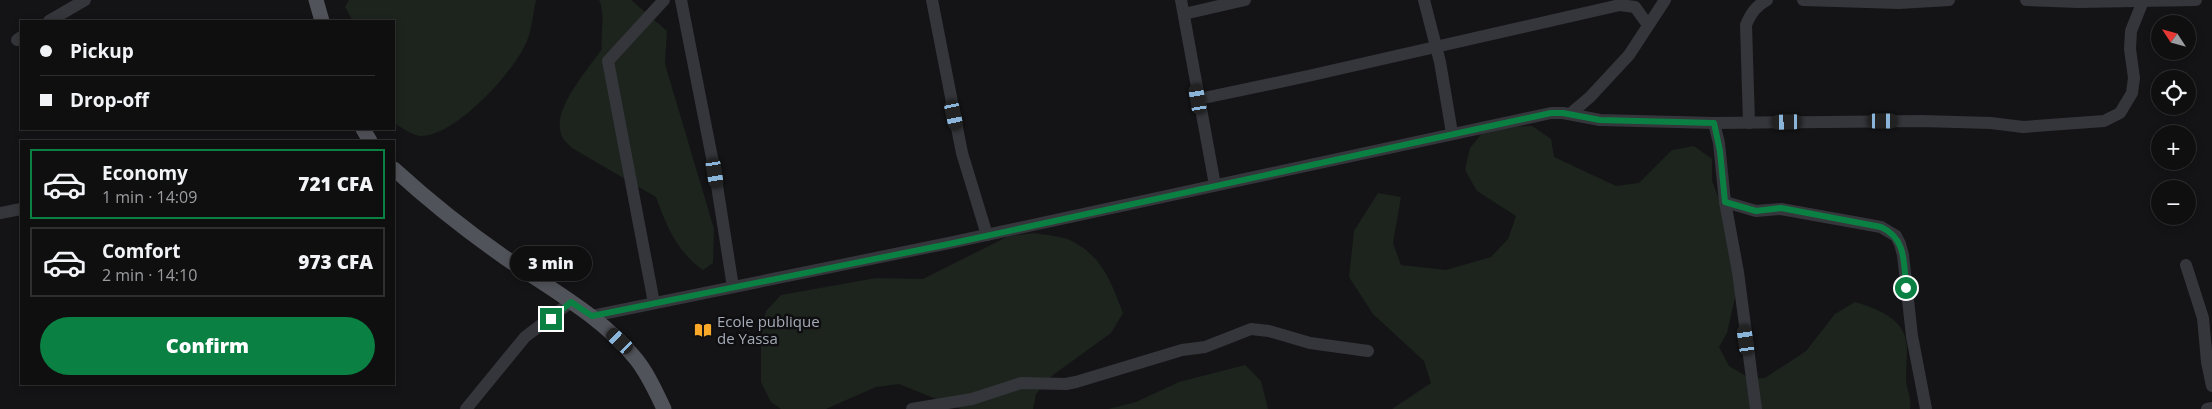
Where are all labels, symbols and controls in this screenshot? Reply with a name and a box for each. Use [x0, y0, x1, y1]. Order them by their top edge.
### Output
north arrow [2151, 15, 2196, 60]
map controls [2151, 15, 2196, 225]
text: Pickup [70, 38, 134, 64]
button: locate [2151, 70, 2196, 115]
car [1188, 83, 1207, 115]
text: Drop-off [70, 87, 149, 113]
car [943, 99, 964, 131]
car [1771, 114, 1802, 130]
car [1868, 114, 1898, 129]
button: + [2151, 125, 2196, 170]
car [705, 157, 724, 189]
text: Economy [102, 160, 188, 186]
icon: car [42, 162, 87, 207]
text: 721 CFA [298, 171, 373, 197]
button: − [2151, 180, 2196, 225]
text: 1 min · 14:09 [102, 186, 197, 208]
text: Comfort [102, 238, 181, 264]
icon: car [42, 240, 87, 285]
callout: 3 min [510, 246, 592, 282]
text: 973 CFA [298, 249, 373, 275]
text: 3 min [528, 252, 574, 274]
text: 2 min · 14:10 [102, 264, 197, 286]
route start [1895, 277, 1917, 299]
route end [540, 308, 562, 330]
place label: Ecole publique de Yassa [717, 311, 820, 348]
button: Confirm [40, 317, 375, 375]
library icon: Ecole publique de Yassa [693, 320, 713, 340]
car [1736, 324, 1755, 356]
car [603, 325, 636, 357]

